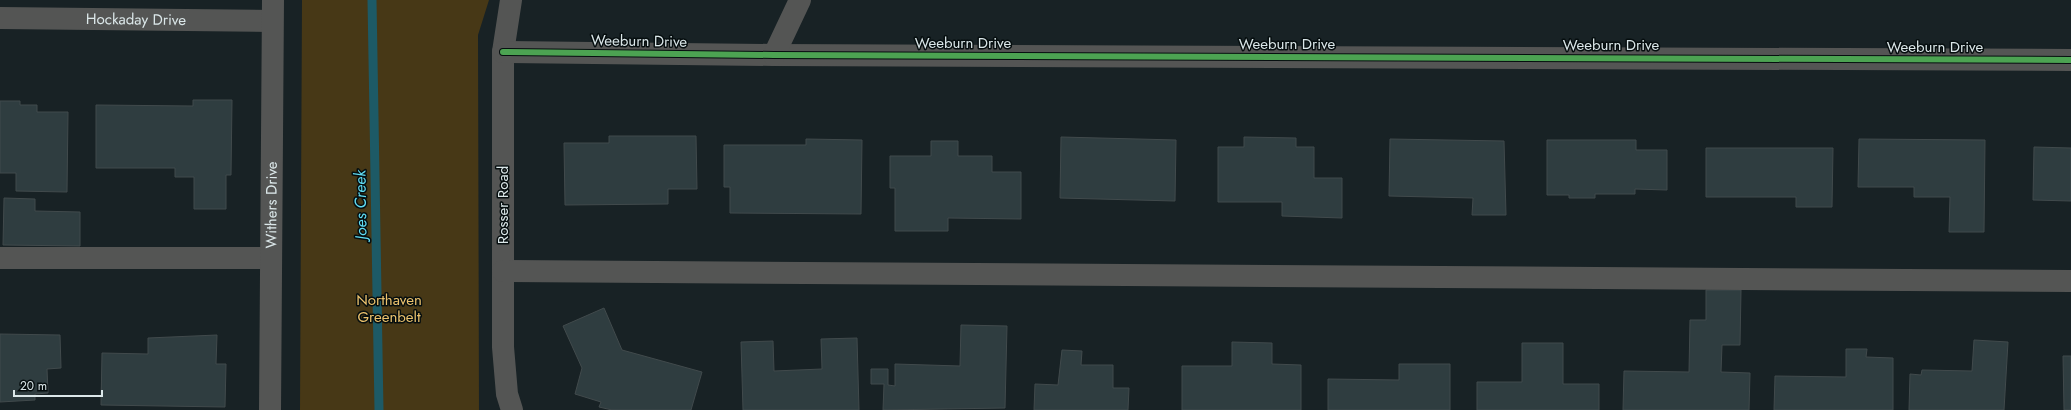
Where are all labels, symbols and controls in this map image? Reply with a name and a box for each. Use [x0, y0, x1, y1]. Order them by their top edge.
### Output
street label: Hockaday Drive [86, 8, 186, 31]
street label: Weeburn Drive [591, 29, 688, 53]
street label: Weeburn Drive [915, 32, 1011, 54]
street label: Weeburn Drive [1239, 33, 1335, 55]
street label: Weeburn Drive [1563, 34, 1659, 56]
street label: Weeburn Drive [1887, 36, 1983, 58]
street label: Withers Drive [260, 161, 283, 249]
street label: Rosser Road [492, 166, 514, 244]
water label: Joes Creek [348, 169, 373, 243]
park label: Northaven Greenbelt [356, 289, 422, 328]
scale bar [14, 372, 102, 398]
text: 20 m [20, 377, 47, 395]

